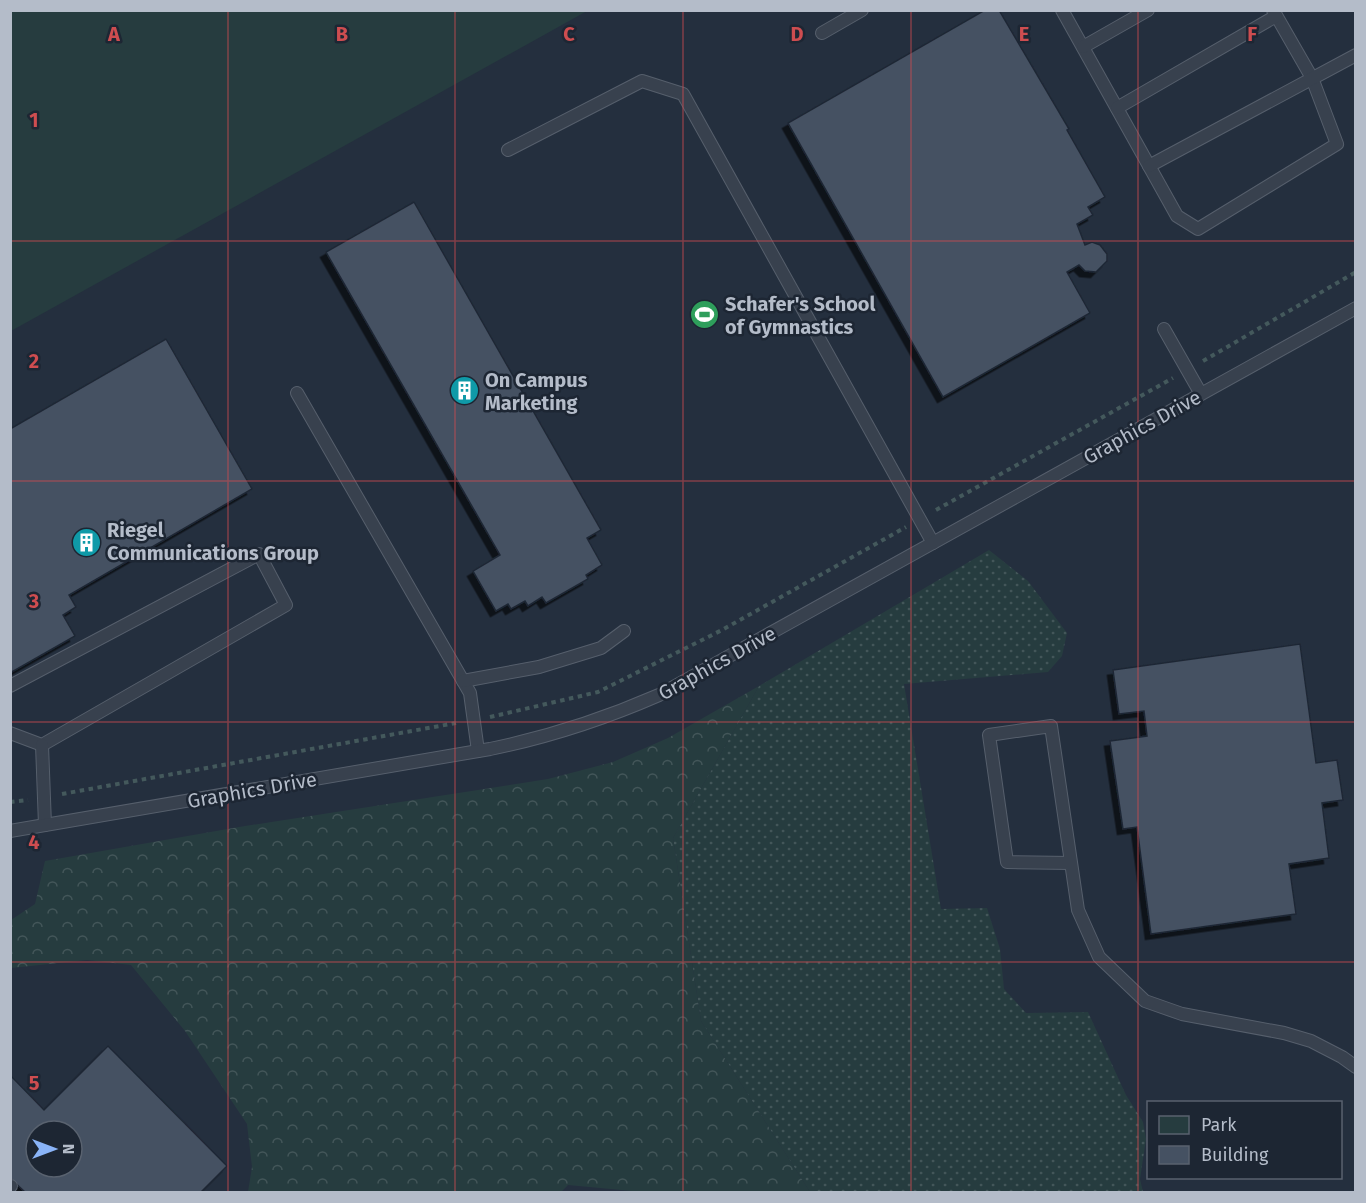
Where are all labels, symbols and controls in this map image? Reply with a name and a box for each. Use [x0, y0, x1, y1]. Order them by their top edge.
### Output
text: A [107, 22, 121, 46]
text: B [336, 22, 348, 46]
text: C [563, 22, 575, 46]
text: D [790, 22, 804, 46]
text: E [1019, 22, 1029, 46]
text: F [1247, 22, 1257, 46]
text: 1 [29, 108, 39, 132]
place label: Schafer's School of Gymnastics [725, 292, 876, 339]
sports icon: Schafer's School of Gymnastics [688, 299, 720, 331]
text: 2 [29, 349, 39, 373]
place label: On Campus Marketing [485, 368, 588, 415]
building icon: On Campus Marketing [448, 375, 480, 407]
street label: Graphics Drive [1079, 385, 1205, 469]
place label: Riegel Communications Group [107, 518, 319, 565]
building icon: Riegel Communications Group [70, 526, 102, 558]
text: 3 [28, 589, 39, 613]
street label: Graphics Drive [654, 621, 780, 705]
street label: Graphics Drive [185, 767, 319, 813]
text: 4 [28, 830, 40, 854]
text: 5 [29, 1071, 40, 1095]
legend [1147, 1101, 1342, 1179]
text: Park [1201, 1114, 1237, 1136]
north arrow [24, 1119, 84, 1179]
text: N [59, 1144, 78, 1154]
text: Building [1201, 1144, 1269, 1166]

